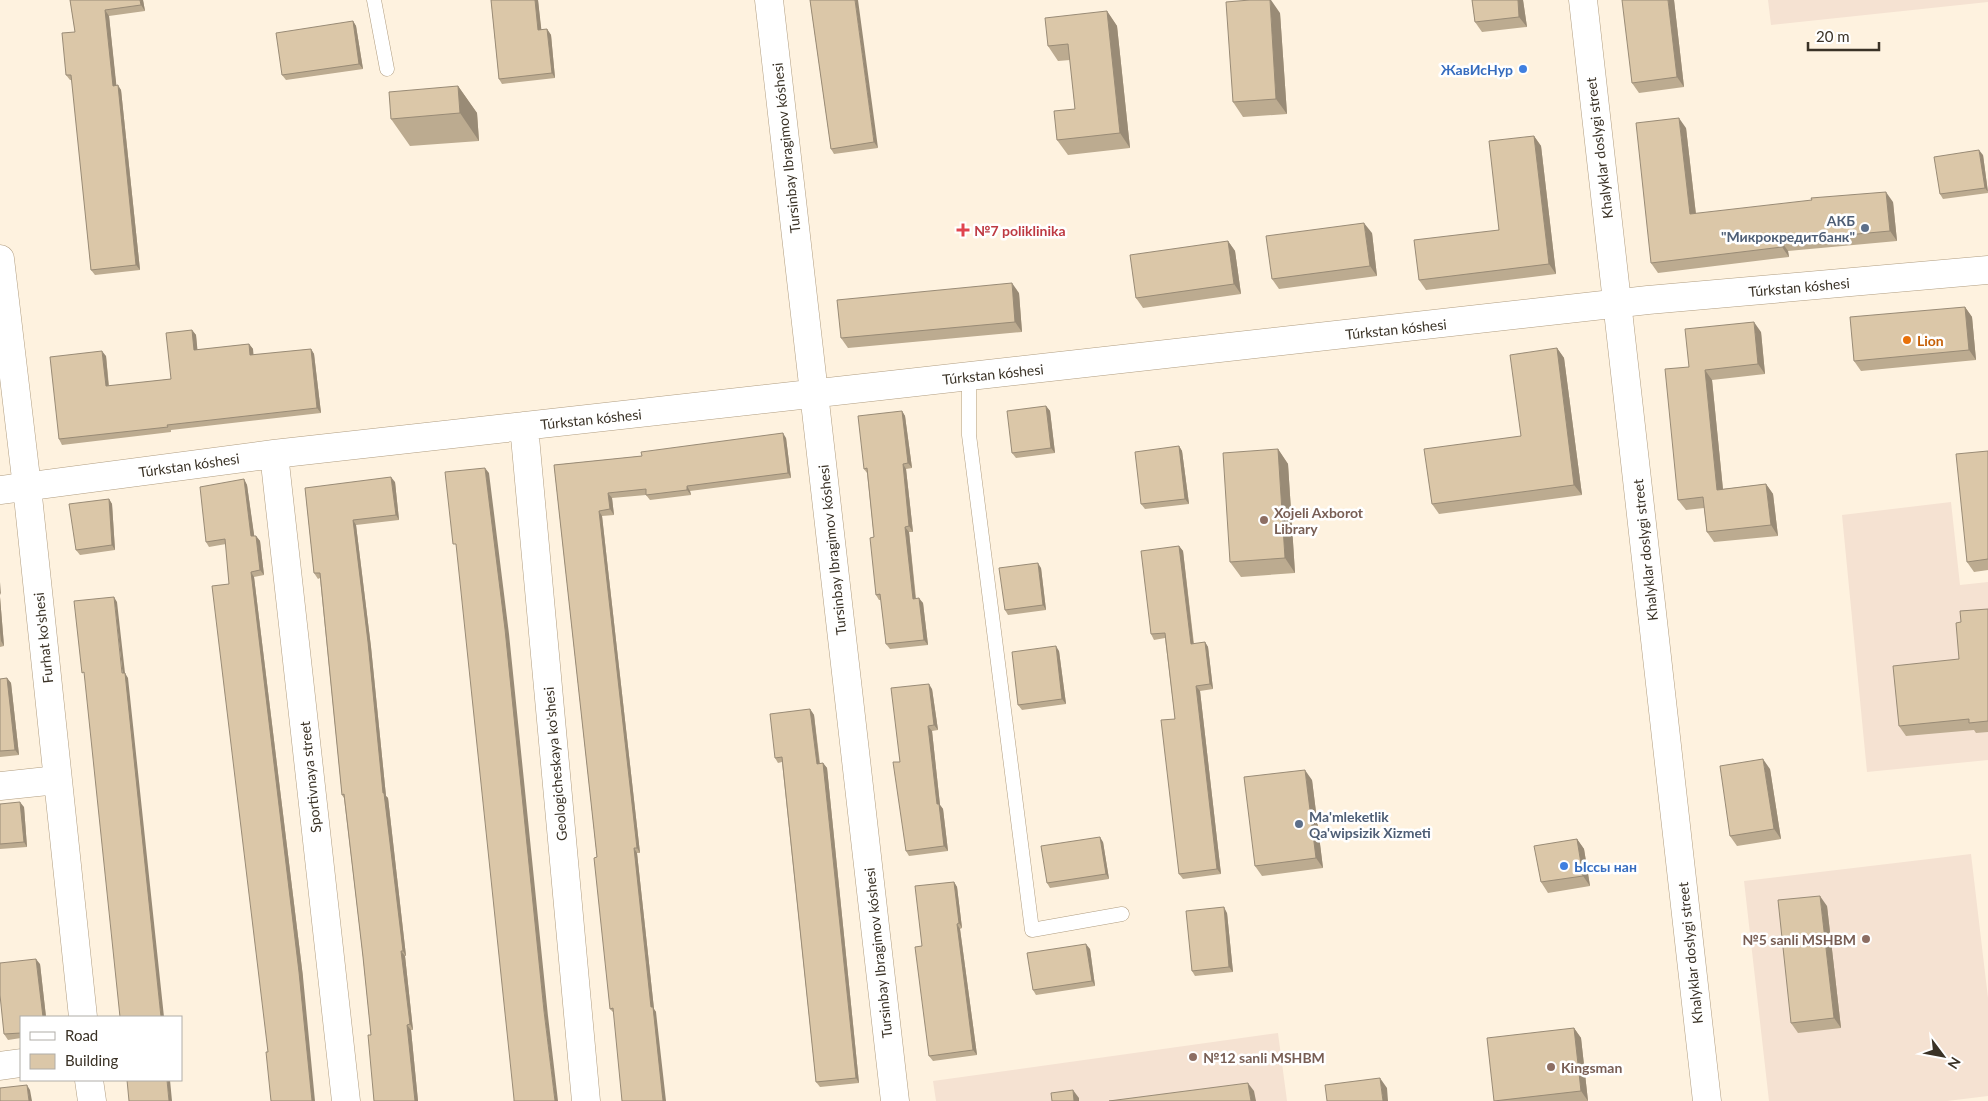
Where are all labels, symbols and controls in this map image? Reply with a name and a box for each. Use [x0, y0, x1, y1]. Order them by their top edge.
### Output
scale bar [1808, 20, 1879, 52]
text: 20 m [1816, 27, 1850, 45]
place label: ЖавИсНур [1441, 61, 1513, 78]
street label: Tursinbay Ibragimov kóshesi [769, 62, 803, 234]
marker: ЖавИсНур [1517, 63, 1529, 75]
street label: Khalyklar doslygi street [1582, 76, 1616, 220]
place label: АКБ "Микрокредитбанк" [1721, 212, 1855, 245]
place label: №7 poliklinika [974, 222, 1066, 239]
marker: АКБ "Микрокредитбанк" [1859, 222, 1871, 234]
marker: №7 poliklinika [956, 223, 970, 237]
street label: Túrkstan kóshesi [1748, 274, 1850, 300]
street label: Túrkstan kóshesi [1345, 315, 1447, 343]
place label: Lion [1917, 332, 1944, 349]
marker: Lion [1901, 334, 1913, 346]
street label: Túrkstan kóshesi [942, 360, 1044, 388]
street label: Túrkstan kóshesi [540, 405, 642, 433]
street label: Túrkstan kóshesi [138, 450, 240, 480]
street label: Tursinbay Ibragimov kóshesi [815, 464, 849, 636]
street label: Khalyklar doslygi street [1629, 478, 1661, 622]
place label: Xojeli Axborot Library [1274, 504, 1364, 537]
marker: Xojeli Axborot Library [1258, 514, 1270, 526]
street label: Furhat ko'shesi [30, 592, 56, 684]
street label: Geologicheskaya ko'shesi [540, 686, 570, 842]
street label: Sportivnaya street [296, 720, 324, 834]
place label: Ma'mleketlik Qa'wipsizik Xizmeti [1309, 808, 1431, 841]
marker: Ma'mleketlik Qa'wipsizik Xizmeti [1293, 818, 1305, 830]
place label: Ыссы нан [1574, 858, 1637, 875]
marker: Ыссы нан [1558, 860, 1570, 872]
street label: Tursinbay Ibragimov kóshesi [861, 867, 895, 1039]
street label: Khalyklar doslygi street [1674, 881, 1706, 1025]
place label: №5 sanli MSHBM [1742, 931, 1856, 948]
marker: №5 sanli MSHBM [1860, 933, 1872, 945]
legend [20, 1016, 182, 1081]
text: Road [65, 1026, 98, 1044]
north arrow [1918, 1031, 1968, 1081]
place label: №12 sanli MSHBM [1203, 1049, 1325, 1066]
text: Building [65, 1051, 118, 1069]
marker: №12 sanli MSHBM [1187, 1051, 1199, 1063]
text: N [1944, 1054, 1965, 1072]
place label: Kingsman [1561, 1059, 1622, 1076]
marker: Kingsman [1545, 1061, 1557, 1073]

